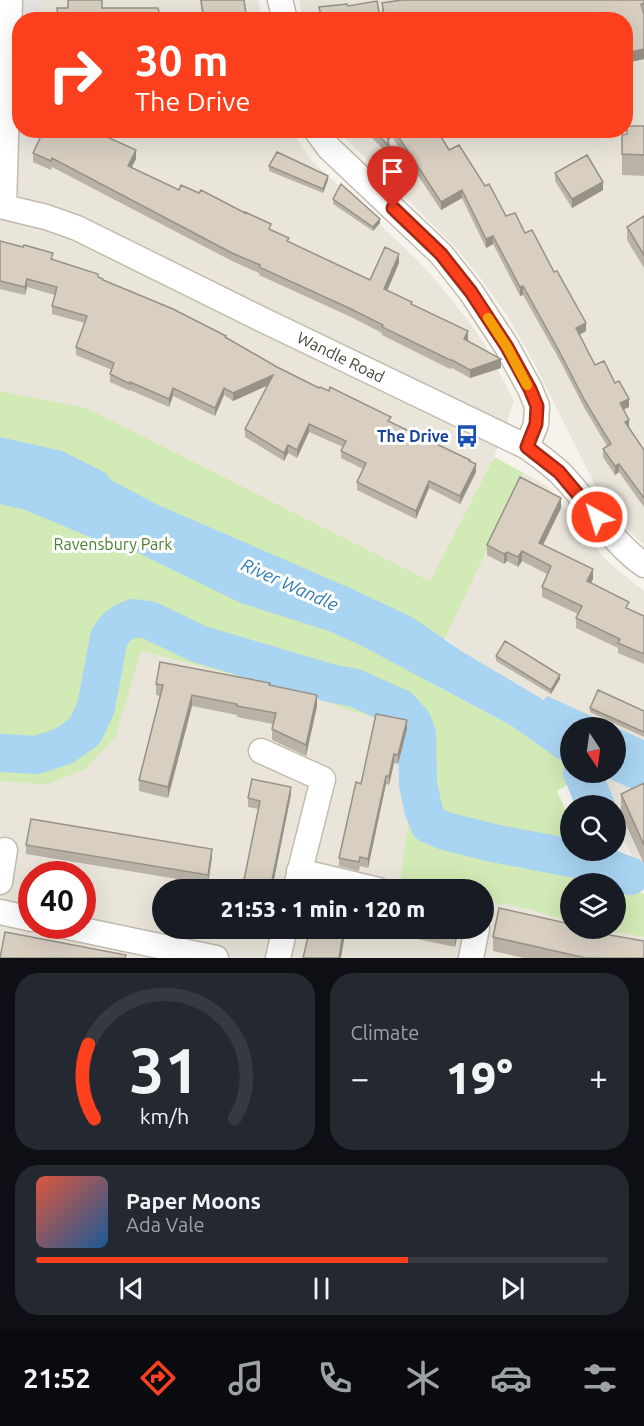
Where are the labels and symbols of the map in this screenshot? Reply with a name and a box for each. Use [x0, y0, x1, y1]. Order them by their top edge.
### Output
pin [367, 146, 418, 208]
street label: Wandle Road [294, 328, 388, 386]
bus stop icon: The Drive [454, 423, 480, 449]
place label: The Drive [377, 427, 449, 445]
position arrow [565, 485, 629, 549]
park label: Ravensbury Park [54, 535, 172, 553]
water label: River Wandle [239, 554, 341, 614]
north arrow [560, 717, 626, 783]
speed limit sign: 40 [18, 861, 96, 939]

